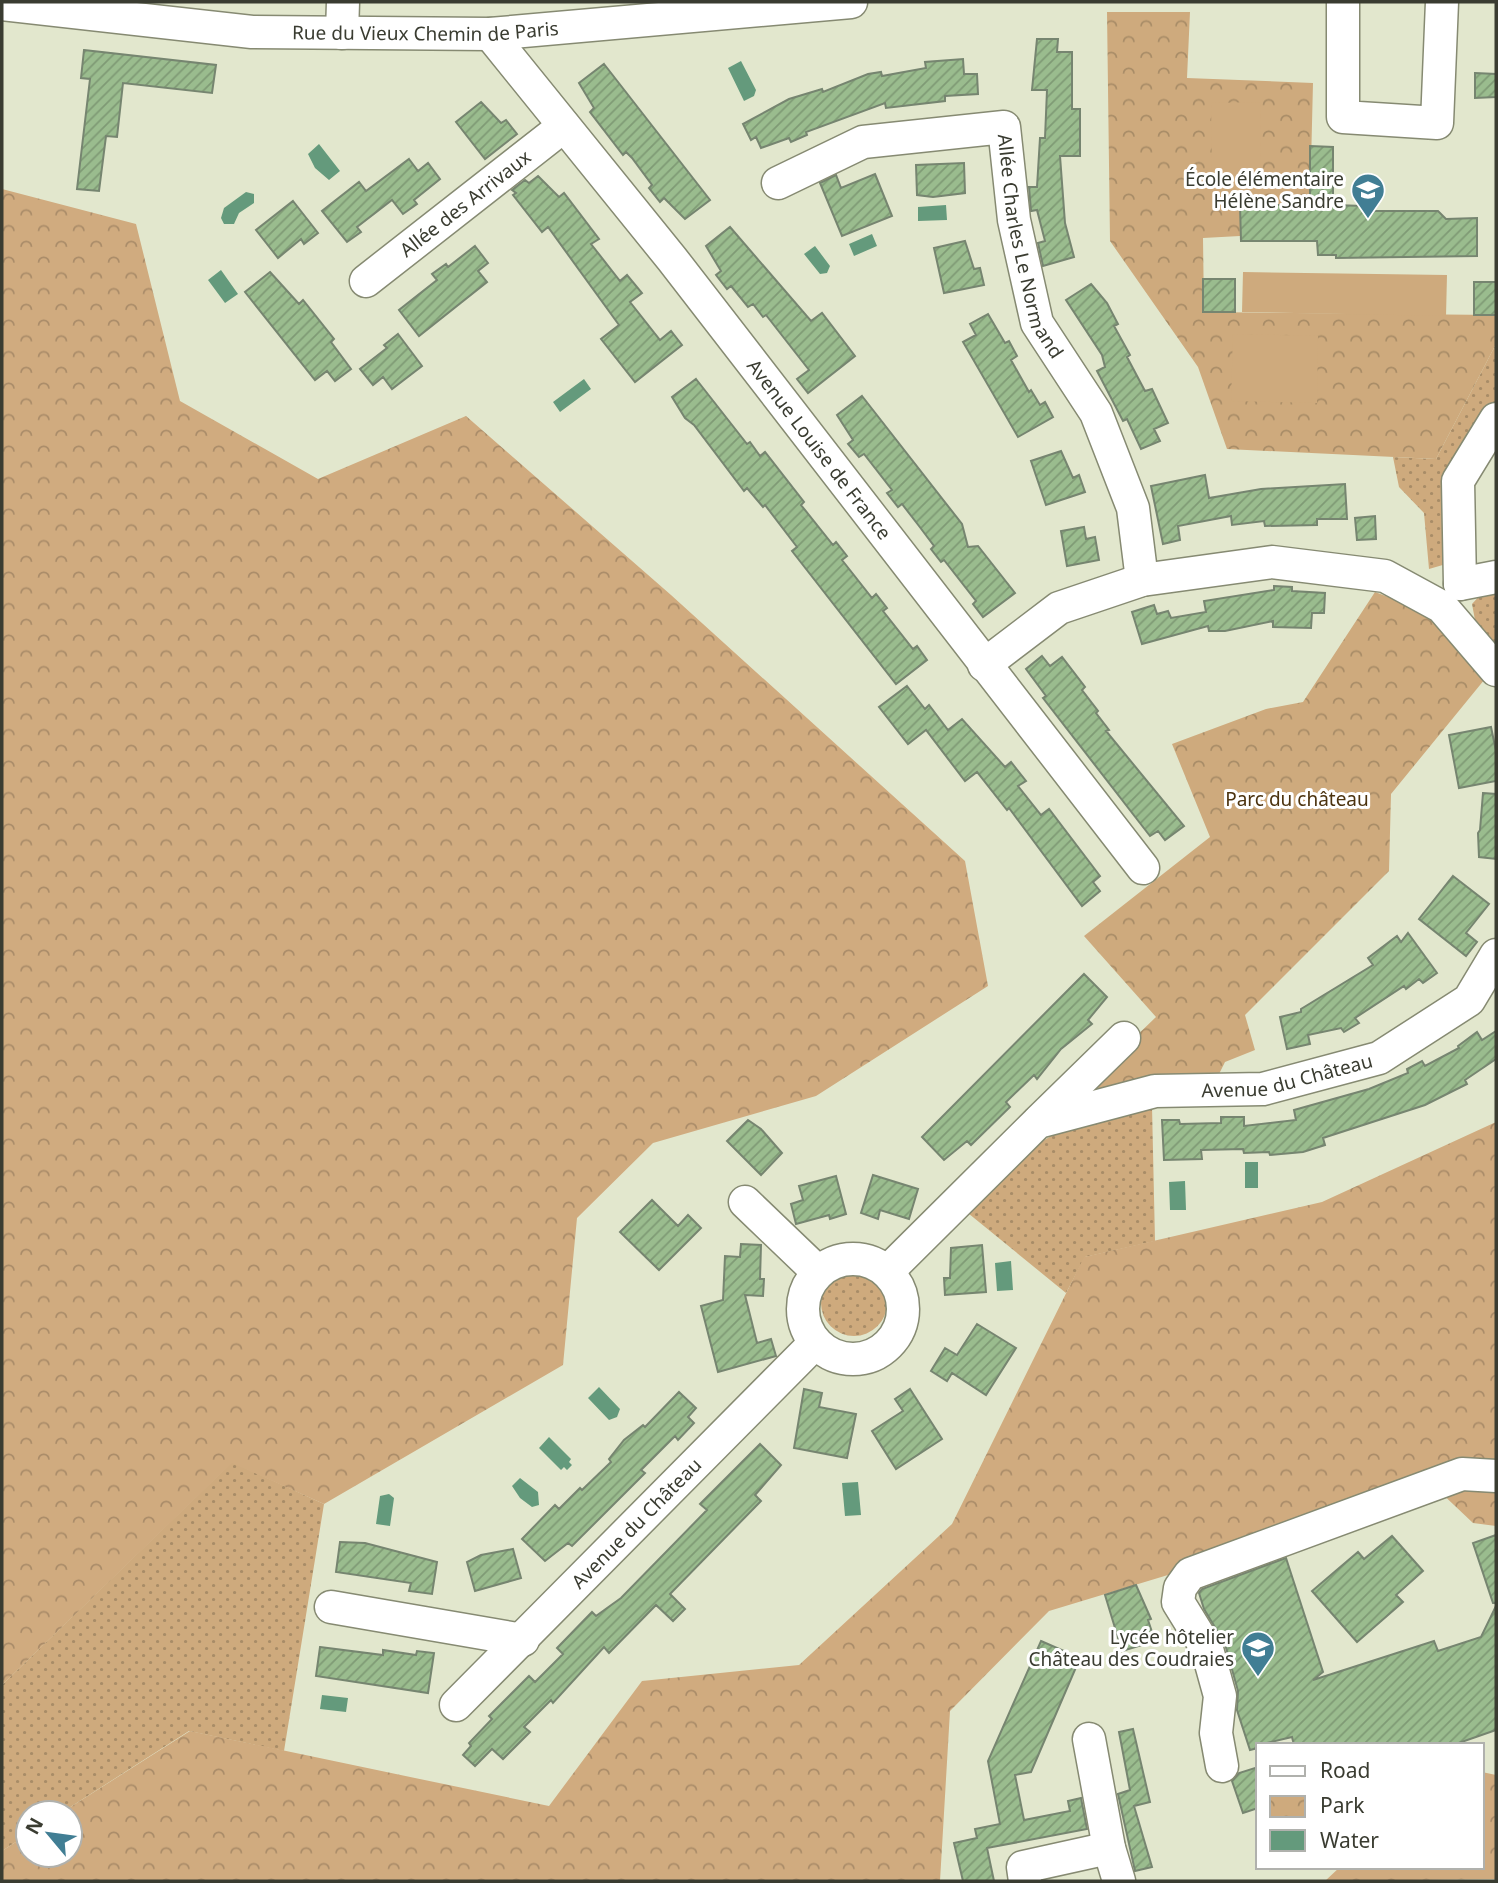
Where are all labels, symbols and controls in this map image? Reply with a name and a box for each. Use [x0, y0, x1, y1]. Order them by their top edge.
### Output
street label: Rue du Vieux Chemin de Paris [292, 15, 560, 47]
street label: Allée Charles Le Normand [992, 133, 1070, 363]
street label: Allée des Arrivaux [394, 144, 536, 263]
place label: École élémentaire Hélène Sandre [1185, 166, 1344, 214]
school or university icon: École élémentaire Hélène Sandre [1349, 171, 1387, 220]
street label: Avenue Louise de France [741, 354, 897, 545]
park label: Parc du château [1225, 786, 1369, 812]
street label: Avenue du Château [1201, 1047, 1375, 1103]
street label: Avenue du Château [566, 1452, 707, 1594]
place label: Lycée hôtelier Château des Coudraies [1028, 1624, 1234, 1672]
school or university icon: Lycée hôtelier Château des Coudraies [1239, 1629, 1277, 1678]
legend [1256, 1743, 1484, 1869]
text: Road [1320, 1756, 1370, 1784]
text: Park [1320, 1791, 1365, 1819]
north arrow [14, 1799, 84, 1869]
text: N [19, 1813, 49, 1839]
text: Water [1320, 1826, 1379, 1854]

